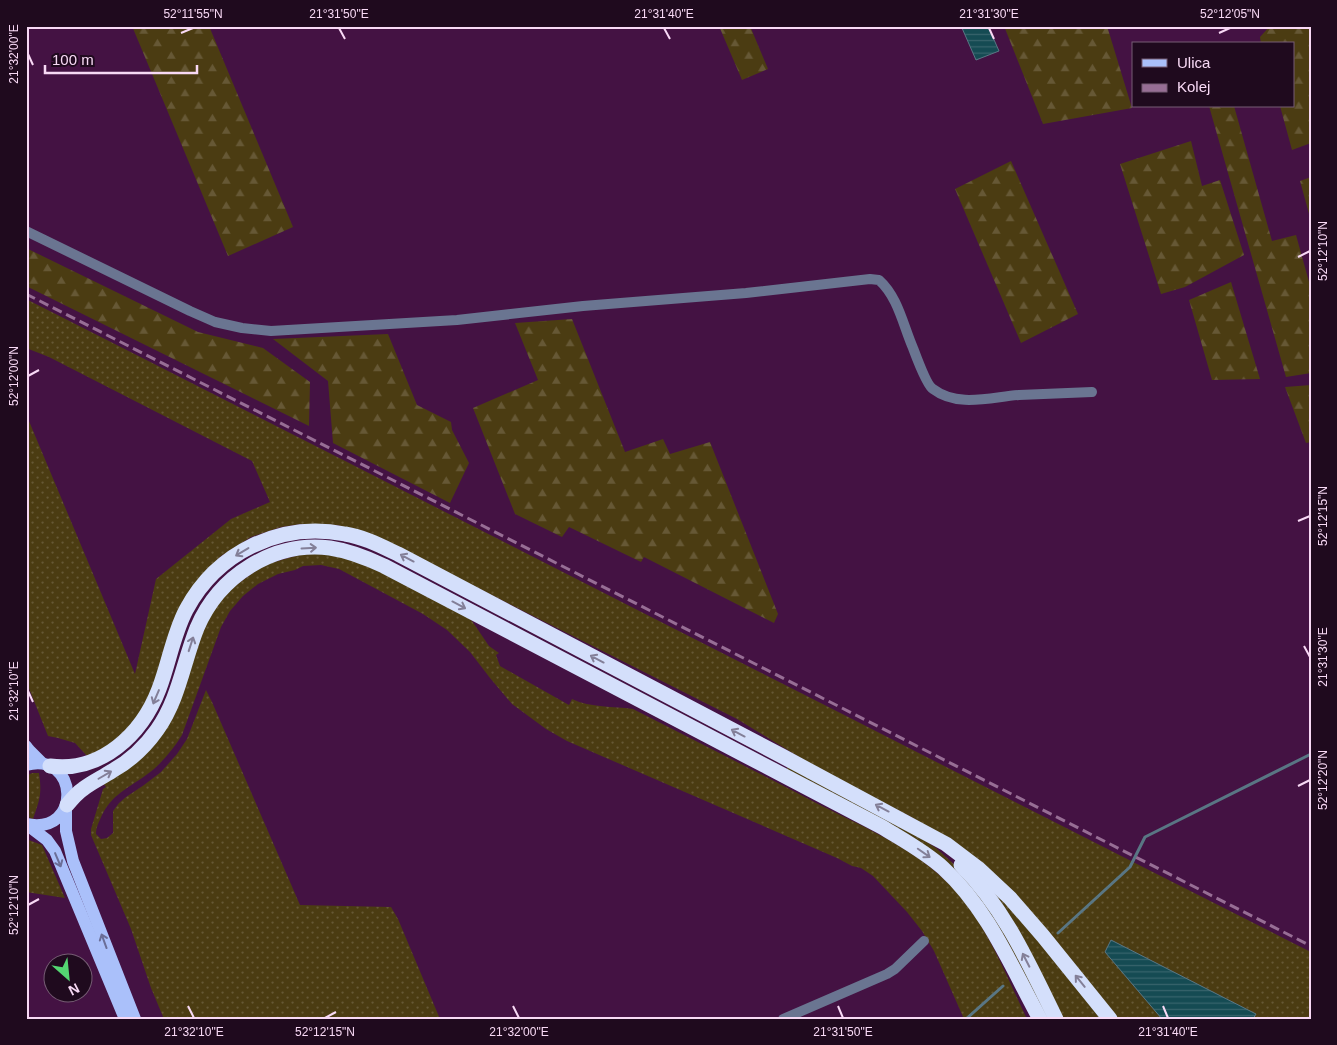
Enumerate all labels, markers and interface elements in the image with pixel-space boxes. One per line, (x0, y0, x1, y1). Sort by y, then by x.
text: 52°11'55"N (163, 7, 223, 21)
text: 21°31'50"E (309, 7, 369, 21)
text: 21°31'40"E (634, 7, 694, 21)
text: 21°31'30"E (959, 7, 1019, 21)
text: 52°12'05"N (1200, 7, 1260, 21)
text: 21°32'00"E (7, 24, 21, 84)
scale bar (45, 42, 198, 74)
legend (1132, 42, 1294, 108)
text: 100 m (52, 51, 94, 68)
text: Ulica (1177, 54, 1211, 71)
text: Kolej (1177, 78, 1210, 95)
text: 52°12'10"N (1316, 221, 1330, 281)
text: 52°12'00"N (7, 346, 21, 406)
text: 52°12'15"N (1316, 486, 1330, 546)
one-way arrow (300, 544, 316, 553)
one-way arrow (235, 547, 249, 557)
one-way arrow (399, 553, 414, 563)
one-way arrow (451, 600, 465, 610)
text: 21°31'30"E (1316, 627, 1330, 687)
one-way arrow (187, 637, 197, 653)
one-way arrow (590, 653, 605, 663)
text: 21°32'10"E (7, 661, 21, 721)
one-way arrow (151, 689, 161, 704)
one-way arrow (731, 728, 746, 738)
text: 52°12'20"N (1316, 750, 1330, 810)
one-way arrow (98, 770, 112, 780)
one-way arrow (875, 803, 890, 813)
one-way arrow (917, 848, 931, 858)
one-way arrow (54, 852, 64, 867)
text: 52°12'10"N (7, 875, 21, 935)
one-way arrow (99, 933, 108, 949)
north arrow (42, 952, 92, 1002)
one-way arrow (1021, 952, 1031, 967)
one-way arrow (1074, 975, 1085, 988)
text: N (66, 980, 82, 999)
text: 21°32'10"E (164, 1025, 224, 1039)
text: 52°12'15"N (295, 1025, 355, 1039)
text: 21°32'00"E (489, 1025, 549, 1039)
text: 21°31'50"E (813, 1025, 873, 1039)
text: 21°31'40"E (1138, 1025, 1198, 1039)

